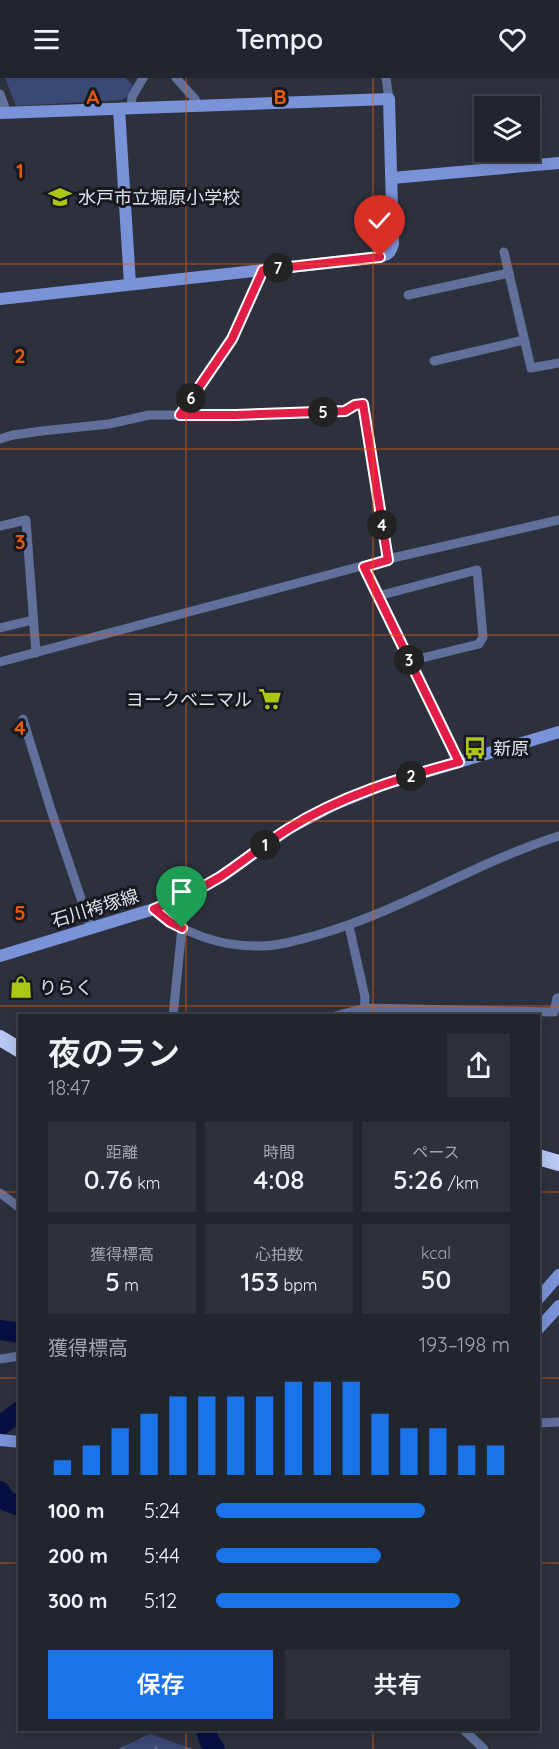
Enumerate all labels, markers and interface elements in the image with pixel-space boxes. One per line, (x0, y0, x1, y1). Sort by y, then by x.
text: Tempo (236, 22, 323, 56)
icon: menu (30, 23, 63, 56)
icon: heart (496, 23, 529, 56)
text: A (87, 84, 100, 109)
text: B (273, 84, 287, 109)
map controls (474, 96, 540, 162)
button: layers (474, 96, 540, 162)
text: 1 (16, 158, 24, 183)
school or university icon: 水戸市立堀原小学校 (47, 184, 73, 210)
place label: 水戸市立堀原小学校 (78, 186, 240, 209)
pin (354, 195, 405, 257)
icon: check (363, 204, 396, 237)
pin: 7 (263, 253, 293, 283)
text: 7 (274, 258, 282, 278)
text: 2 (14, 343, 26, 368)
pin: 6 (176, 383, 206, 413)
text: 6 (187, 388, 195, 408)
pin: 5 (308, 397, 338, 427)
text: 5 (318, 402, 328, 422)
pin: 4 (367, 510, 397, 540)
text: 4 (377, 515, 387, 535)
text: 3 (15, 529, 25, 554)
pin: 3 (394, 645, 424, 675)
text: 3 (405, 650, 413, 670)
supermarket icon: ヨークベニマル (257, 686, 283, 712)
place label: ヨークベニマル (126, 688, 252, 711)
text: 4 (14, 715, 26, 740)
bus stop icon: 新原 (462, 735, 488, 761)
place label: 新原 (493, 737, 529, 760)
pin: 2 (396, 761, 426, 791)
text: 2 (406, 766, 416, 786)
pin: 1 (250, 830, 280, 860)
text: 1 (262, 835, 268, 855)
pin (156, 866, 207, 928)
icon: arrive (165, 875, 198, 908)
street label: 石川袴塚線 (49, 884, 141, 932)
text: 5 (14, 900, 26, 925)
shop icon: りらく (8, 974, 34, 1000)
place label: りらく (39, 976, 93, 999)
text: 夜のラン (48, 1032, 180, 1073)
button: share (447, 1034, 510, 1097)
text: 18:47 (48, 1075, 90, 1100)
text: 距離 (106, 1142, 138, 1162)
text: 時間 (263, 1142, 295, 1162)
text: ペース (412, 1142, 460, 1162)
text: 0.76 (84, 1163, 133, 1196)
text: 4:08 (253, 1163, 305, 1196)
text: 5:26 (393, 1163, 443, 1196)
text: km (133, 1173, 160, 1193)
text: /km (443, 1173, 479, 1193)
text: kcal (421, 1243, 451, 1263)
text: 獲得標高 (90, 1244, 154, 1264)
text: 心拍数 (255, 1244, 303, 1264)
text: 50 (421, 1263, 451, 1296)
text: 5 (105, 1265, 120, 1298)
text: 153 (241, 1265, 279, 1298)
text: m (120, 1275, 139, 1295)
text: bpm (279, 1275, 317, 1295)
text: 193–198 m (419, 1332, 510, 1357)
text: 獲得標高 (48, 1335, 128, 1360)
text: 100 m (48, 1498, 104, 1523)
text: 5:24 (144, 1498, 180, 1523)
text: 200 m (48, 1543, 108, 1568)
text: 5:44 (144, 1543, 180, 1568)
text: 300 m (48, 1588, 107, 1613)
text: 5:12 (144, 1588, 177, 1613)
button: 保存 (48, 1650, 273, 1719)
button: 共有 (285, 1650, 510, 1719)

